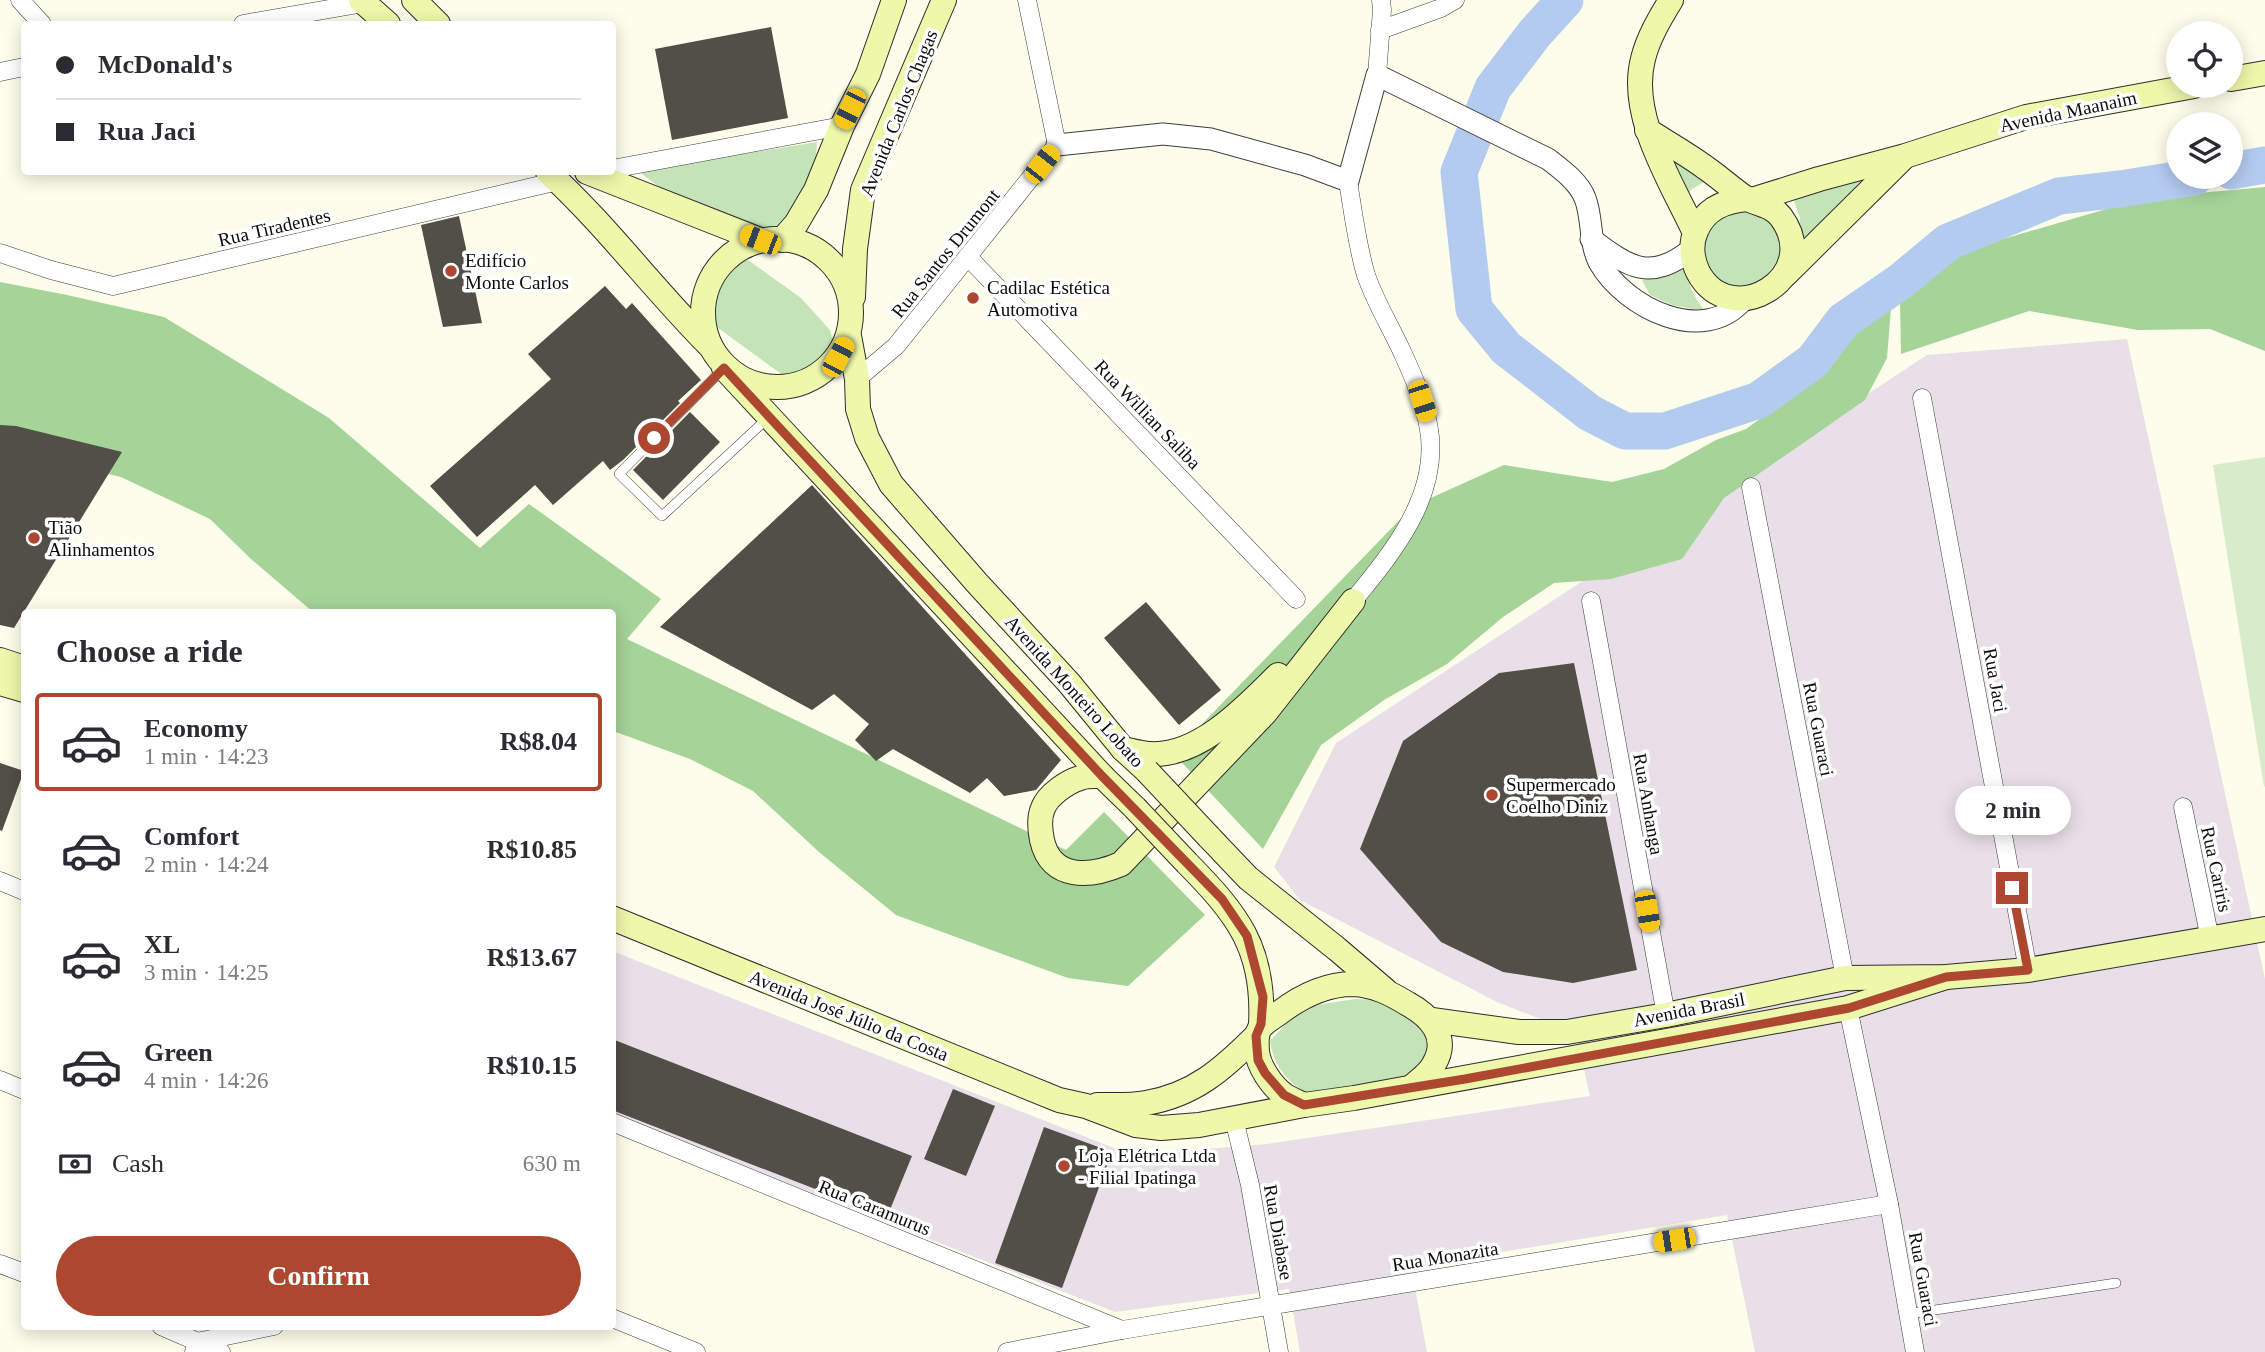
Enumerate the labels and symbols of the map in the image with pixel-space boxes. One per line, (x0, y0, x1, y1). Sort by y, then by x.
street label: Avenida Carlos Chagas (855, 27, 942, 200)
car (832, 86, 869, 132)
street label: Avenida Maanaim (1998, 87, 2139, 136)
car (1021, 141, 1064, 187)
street label: Rua Santos Drumont (887, 184, 1004, 322)
street label: Rua Tiradentes (216, 204, 332, 251)
car (737, 223, 784, 257)
place label: Edifício Monte Carlos (465, 250, 569, 293)
marker: Edifício Monte Carlos (443, 263, 459, 279)
place label: Cadilac Estética Automotiva (987, 277, 1110, 320)
marker: Cadilac Estética Automotiva (965, 290, 981, 306)
car (819, 334, 858, 380)
street label: Rua Willian Saliba (1090, 355, 1205, 474)
car (1406, 378, 1439, 424)
route start (638, 422, 670, 454)
place label: Tião Alinhamentos (48, 517, 155, 560)
marker: Tião Alinhamentos (26, 530, 42, 546)
street label: Avenida Monteiro Lobato (1001, 611, 1148, 772)
street label: Rua Jaci (1980, 646, 2011, 714)
street label: Rua Guaraci (1799, 680, 1838, 778)
street label: Rua Anhanga (1629, 752, 1668, 857)
place label: Supermercado Coelho Diniz (1506, 774, 1616, 817)
callout: 2 min (1954, 786, 2070, 836)
marker: Supermercado Coelho Diniz (1484, 787, 1500, 803)
street label: Rua Cariris (2197, 824, 2236, 914)
route end (1996, 872, 2028, 904)
car (1634, 888, 1661, 934)
street label: Avenida José Júlio da Costa (746, 966, 952, 1065)
street label: Avenida Brasil (1632, 988, 1747, 1031)
place label: Loja Elétrica Ltda - Filial Ipatinga (1078, 1145, 1217, 1188)
marker: Loja Elétrica Ltda - Filial Ipatinga (1056, 1158, 1072, 1174)
street label: Rua Caramurus (816, 1175, 934, 1239)
street label: Rua Diabase (1260, 1183, 1297, 1281)
car (1652, 1226, 1697, 1254)
street label: Rua Guaraci (1905, 1230, 1942, 1328)
street label: Rua Monazita (1391, 1238, 1500, 1275)

